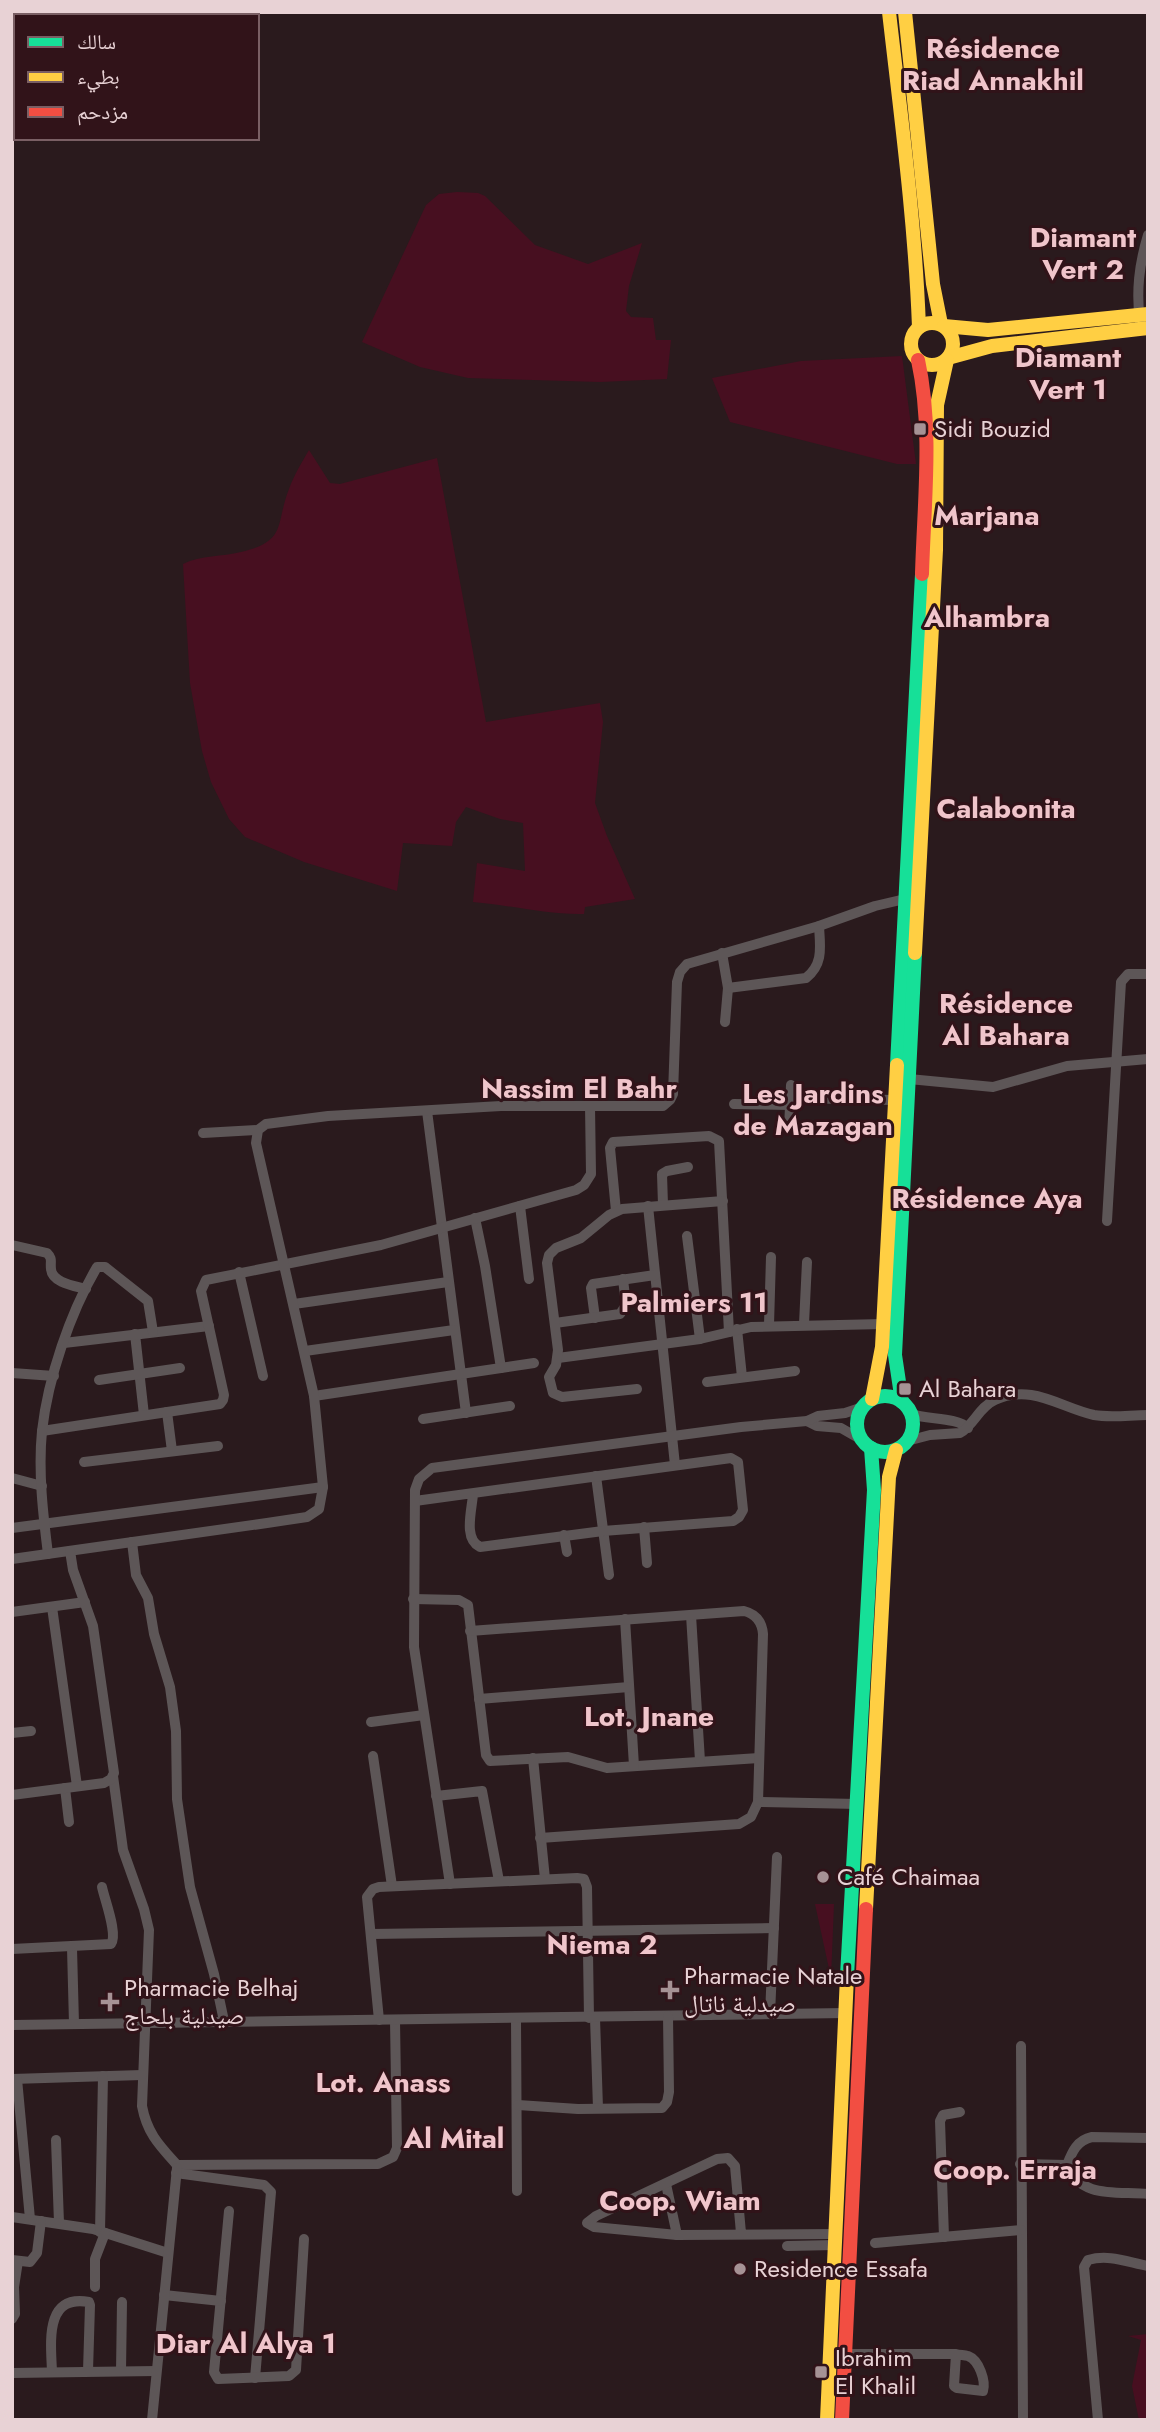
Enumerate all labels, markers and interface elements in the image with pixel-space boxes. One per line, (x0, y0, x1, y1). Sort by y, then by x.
legend (14, 14, 259, 140)
text: سالك (77, 27, 116, 57)
district label: Résidence Riad Annakhil (902, 28, 1084, 101)
text: بطيء (77, 62, 120, 93)
text: مزدحم (77, 97, 128, 127)
district label: Diamant Vert 2 (1030, 217, 1136, 290)
district label: Diamant Vert 1 (1015, 337, 1121, 410)
place label: Sidi Bouzid (934, 411, 1051, 446)
marker: Sidi Bouzid (912, 421, 928, 437)
district label: Marjana (934, 495, 1040, 536)
district label: Alhambra (923, 597, 1050, 638)
district label: Calabonita (937, 788, 1076, 829)
district label: Résidence Al Bahara (939, 983, 1073, 1056)
district label: Nassim El Bahr (481, 1068, 677, 1109)
district label: Les Jardins de Mazagan (733, 1073, 893, 1146)
district label: Résidence Aya (891, 1178, 1083, 1219)
district label: Palmiers 11 (620, 1282, 768, 1323)
place label: Al Bahara (919, 1371, 1016, 1406)
marker: Al Bahara (897, 1381, 913, 1397)
district label: Lot. Jnane (584, 1696, 714, 1737)
place label: Café Chaimaa (837, 1859, 980, 1894)
marker: Café Chaimaa (815, 1869, 831, 1885)
district label: Niema 2 (547, 1924, 657, 1965)
place label: Pharmacie Natale صيدلية ناتال (684, 1958, 862, 2021)
place label: Pharmacie Belhaj صيدلية بلحاج (124, 1970, 298, 2033)
marker: Pharmacie Natale صيدلية ناتال (662, 1982, 678, 1998)
marker: Pharmacie Belhaj صيدلية بلحاج (102, 1994, 118, 2010)
district label: Lot. Anass (316, 2062, 451, 2103)
district label: Al Mital (403, 2118, 504, 2159)
district label: Coop. Erraja (933, 2149, 1097, 2190)
district label: Coop. Wiam (599, 2180, 761, 2221)
place label: Residence Essafa (754, 2251, 928, 2286)
marker: Residence Essafa (732, 2261, 748, 2277)
district label: Diar Al Alya 1 (156, 2323, 336, 2364)
place label: Ibrahim El Khalil (835, 2340, 916, 2403)
marker: Ibrahim El Khalil (813, 2364, 829, 2380)

